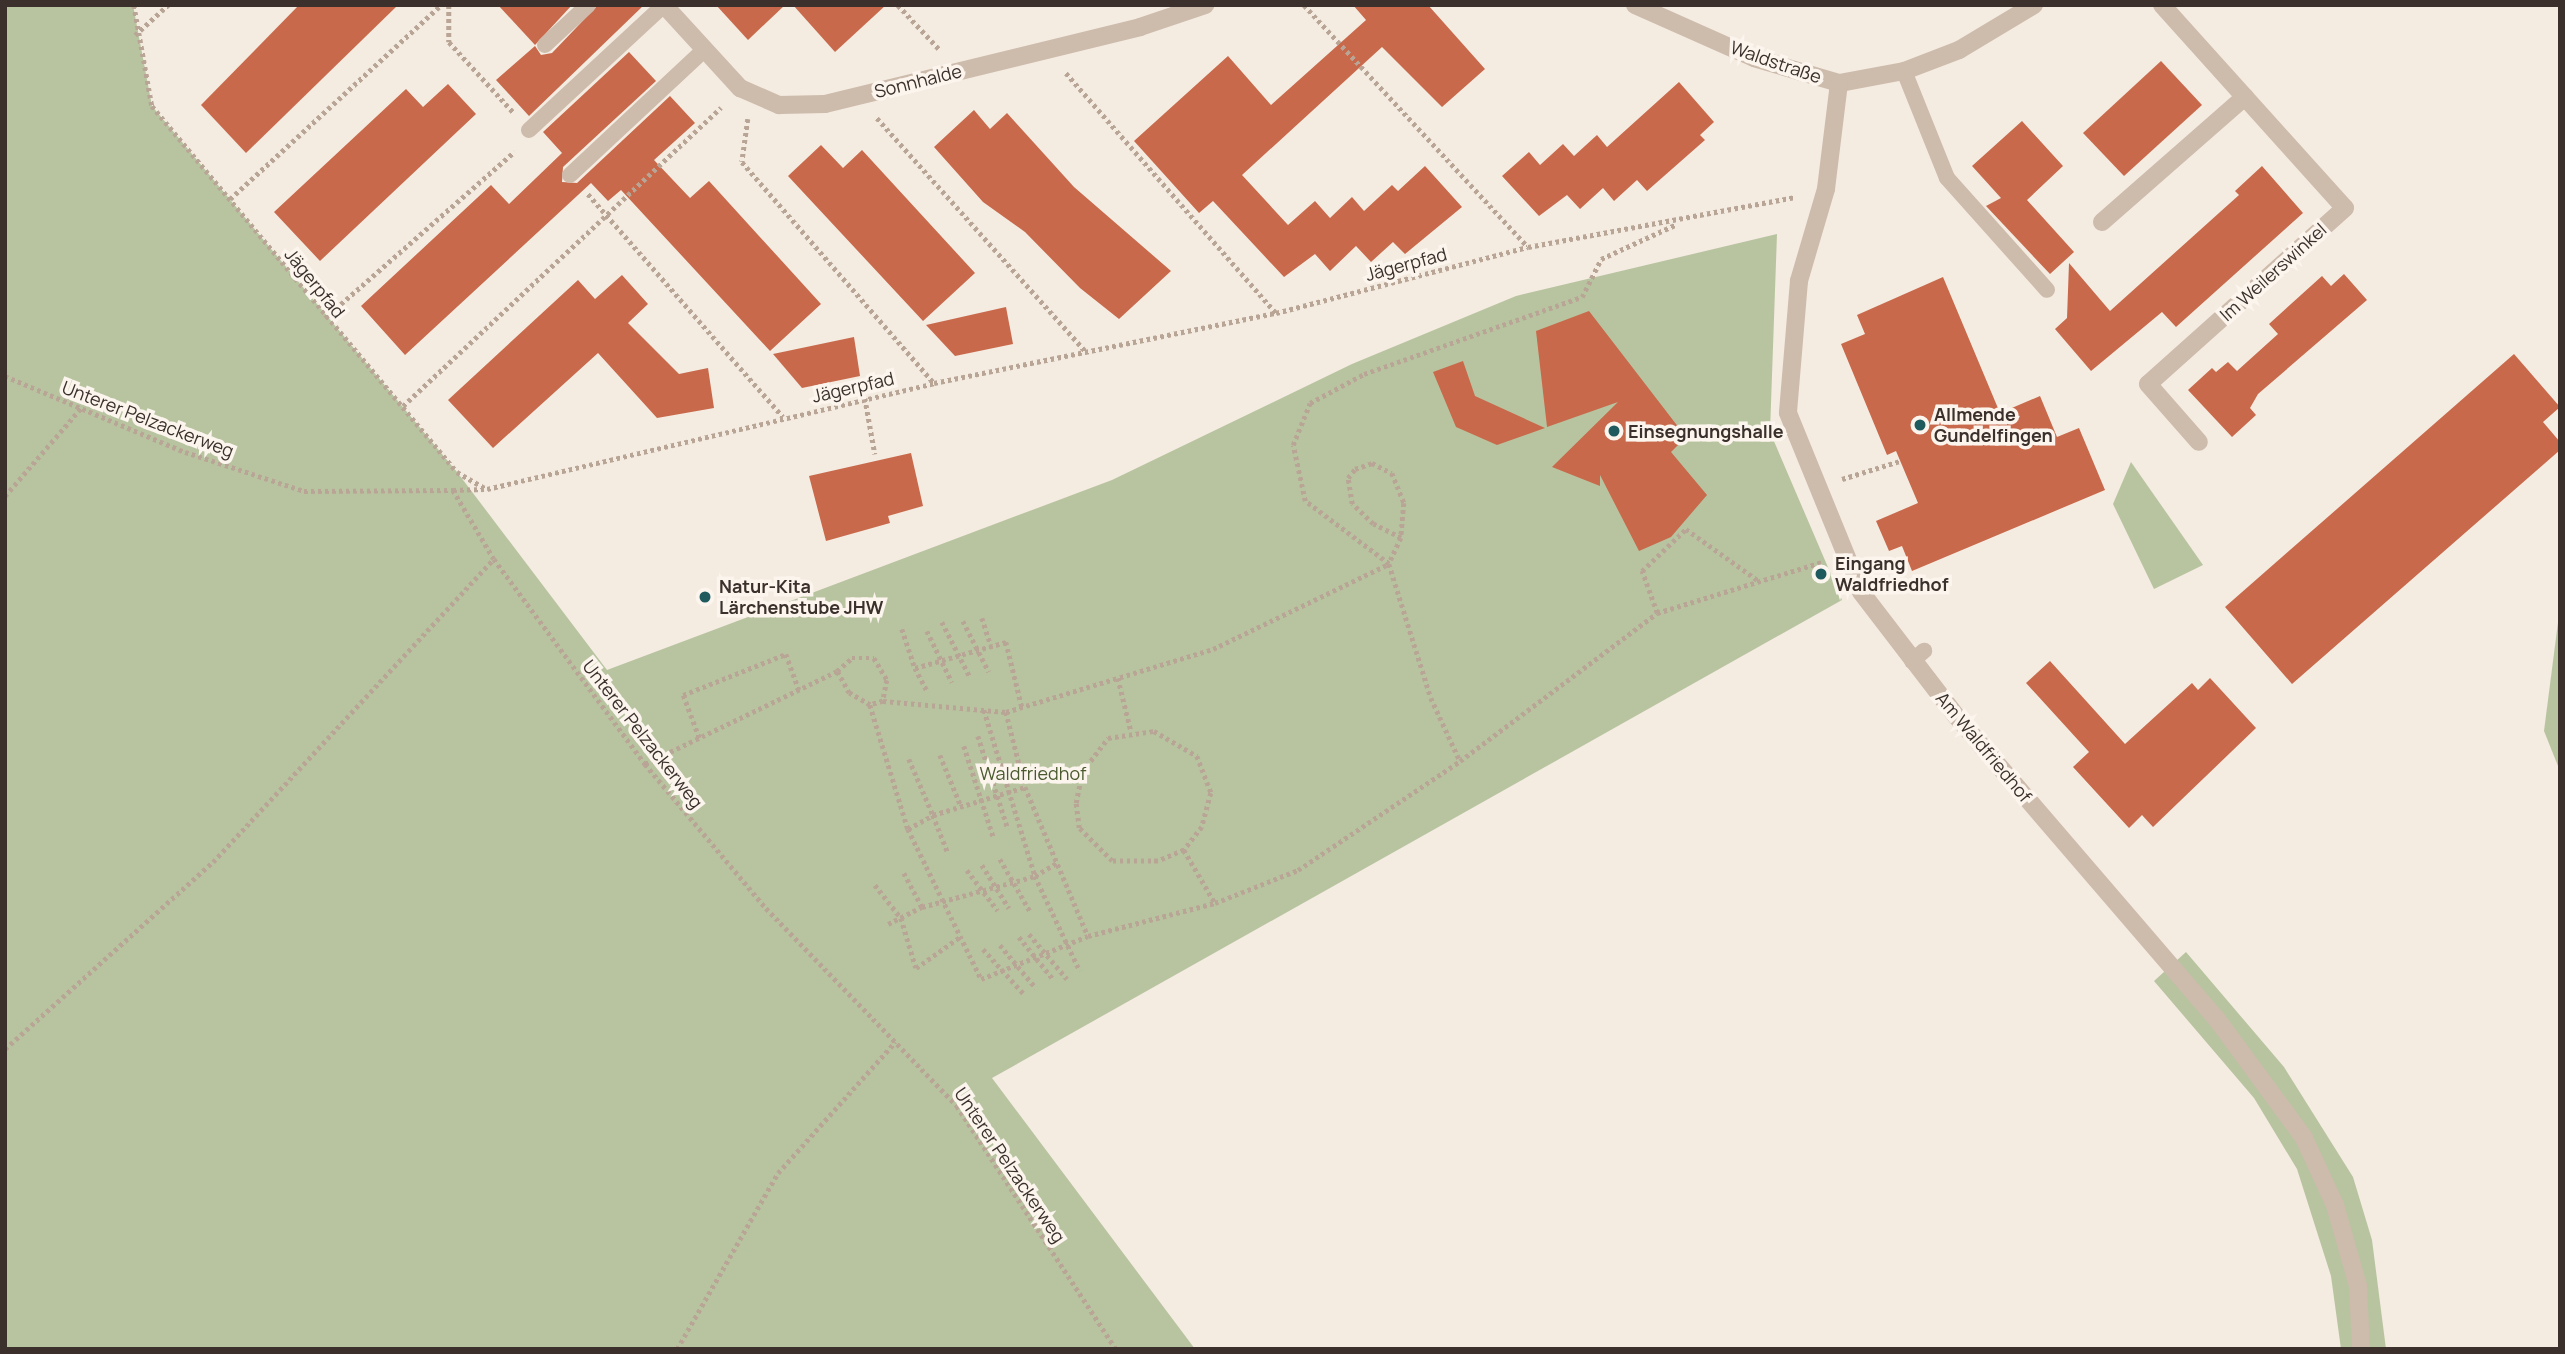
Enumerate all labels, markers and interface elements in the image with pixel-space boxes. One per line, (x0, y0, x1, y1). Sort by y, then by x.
street label: Waldstraße (1728, 36, 1824, 88)
street label: Sonnhalde (872, 60, 964, 102)
street label: Im Weilerswinkel (2215, 219, 2331, 325)
street label: Jägerpfad (1363, 243, 1449, 285)
street label: Jägerpfad (280, 244, 350, 322)
street label: Jägerpfad (810, 367, 896, 407)
street label: Unterer Pelzackerweg (59, 376, 237, 462)
place label: Allmende Gundelfingen (1934, 404, 2053, 446)
marker: Allmende Gundelfingen (1912, 417, 1928, 433)
place label: Einsegnungshalle (1628, 420, 1784, 442)
marker: Einsegnungshalle (1606, 423, 1622, 439)
place label: Eingang Waldfriedhof (1835, 553, 1948, 596)
marker: Eingang Waldfriedhof (1813, 566, 1829, 582)
place label: Natur-Kita Lärchenstube JHW (719, 576, 883, 618)
marker: Natur-Kita Lärchenstube JHW (697, 589, 713, 605)
street label: Unterer Pelzackerweg (578, 655, 708, 813)
street label: Am Waldfriedhof (1932, 688, 2036, 806)
park label: Waldfriedhof (980, 762, 1086, 784)
street label: Unterer Pelzackerweg (950, 1083, 1070, 1247)

